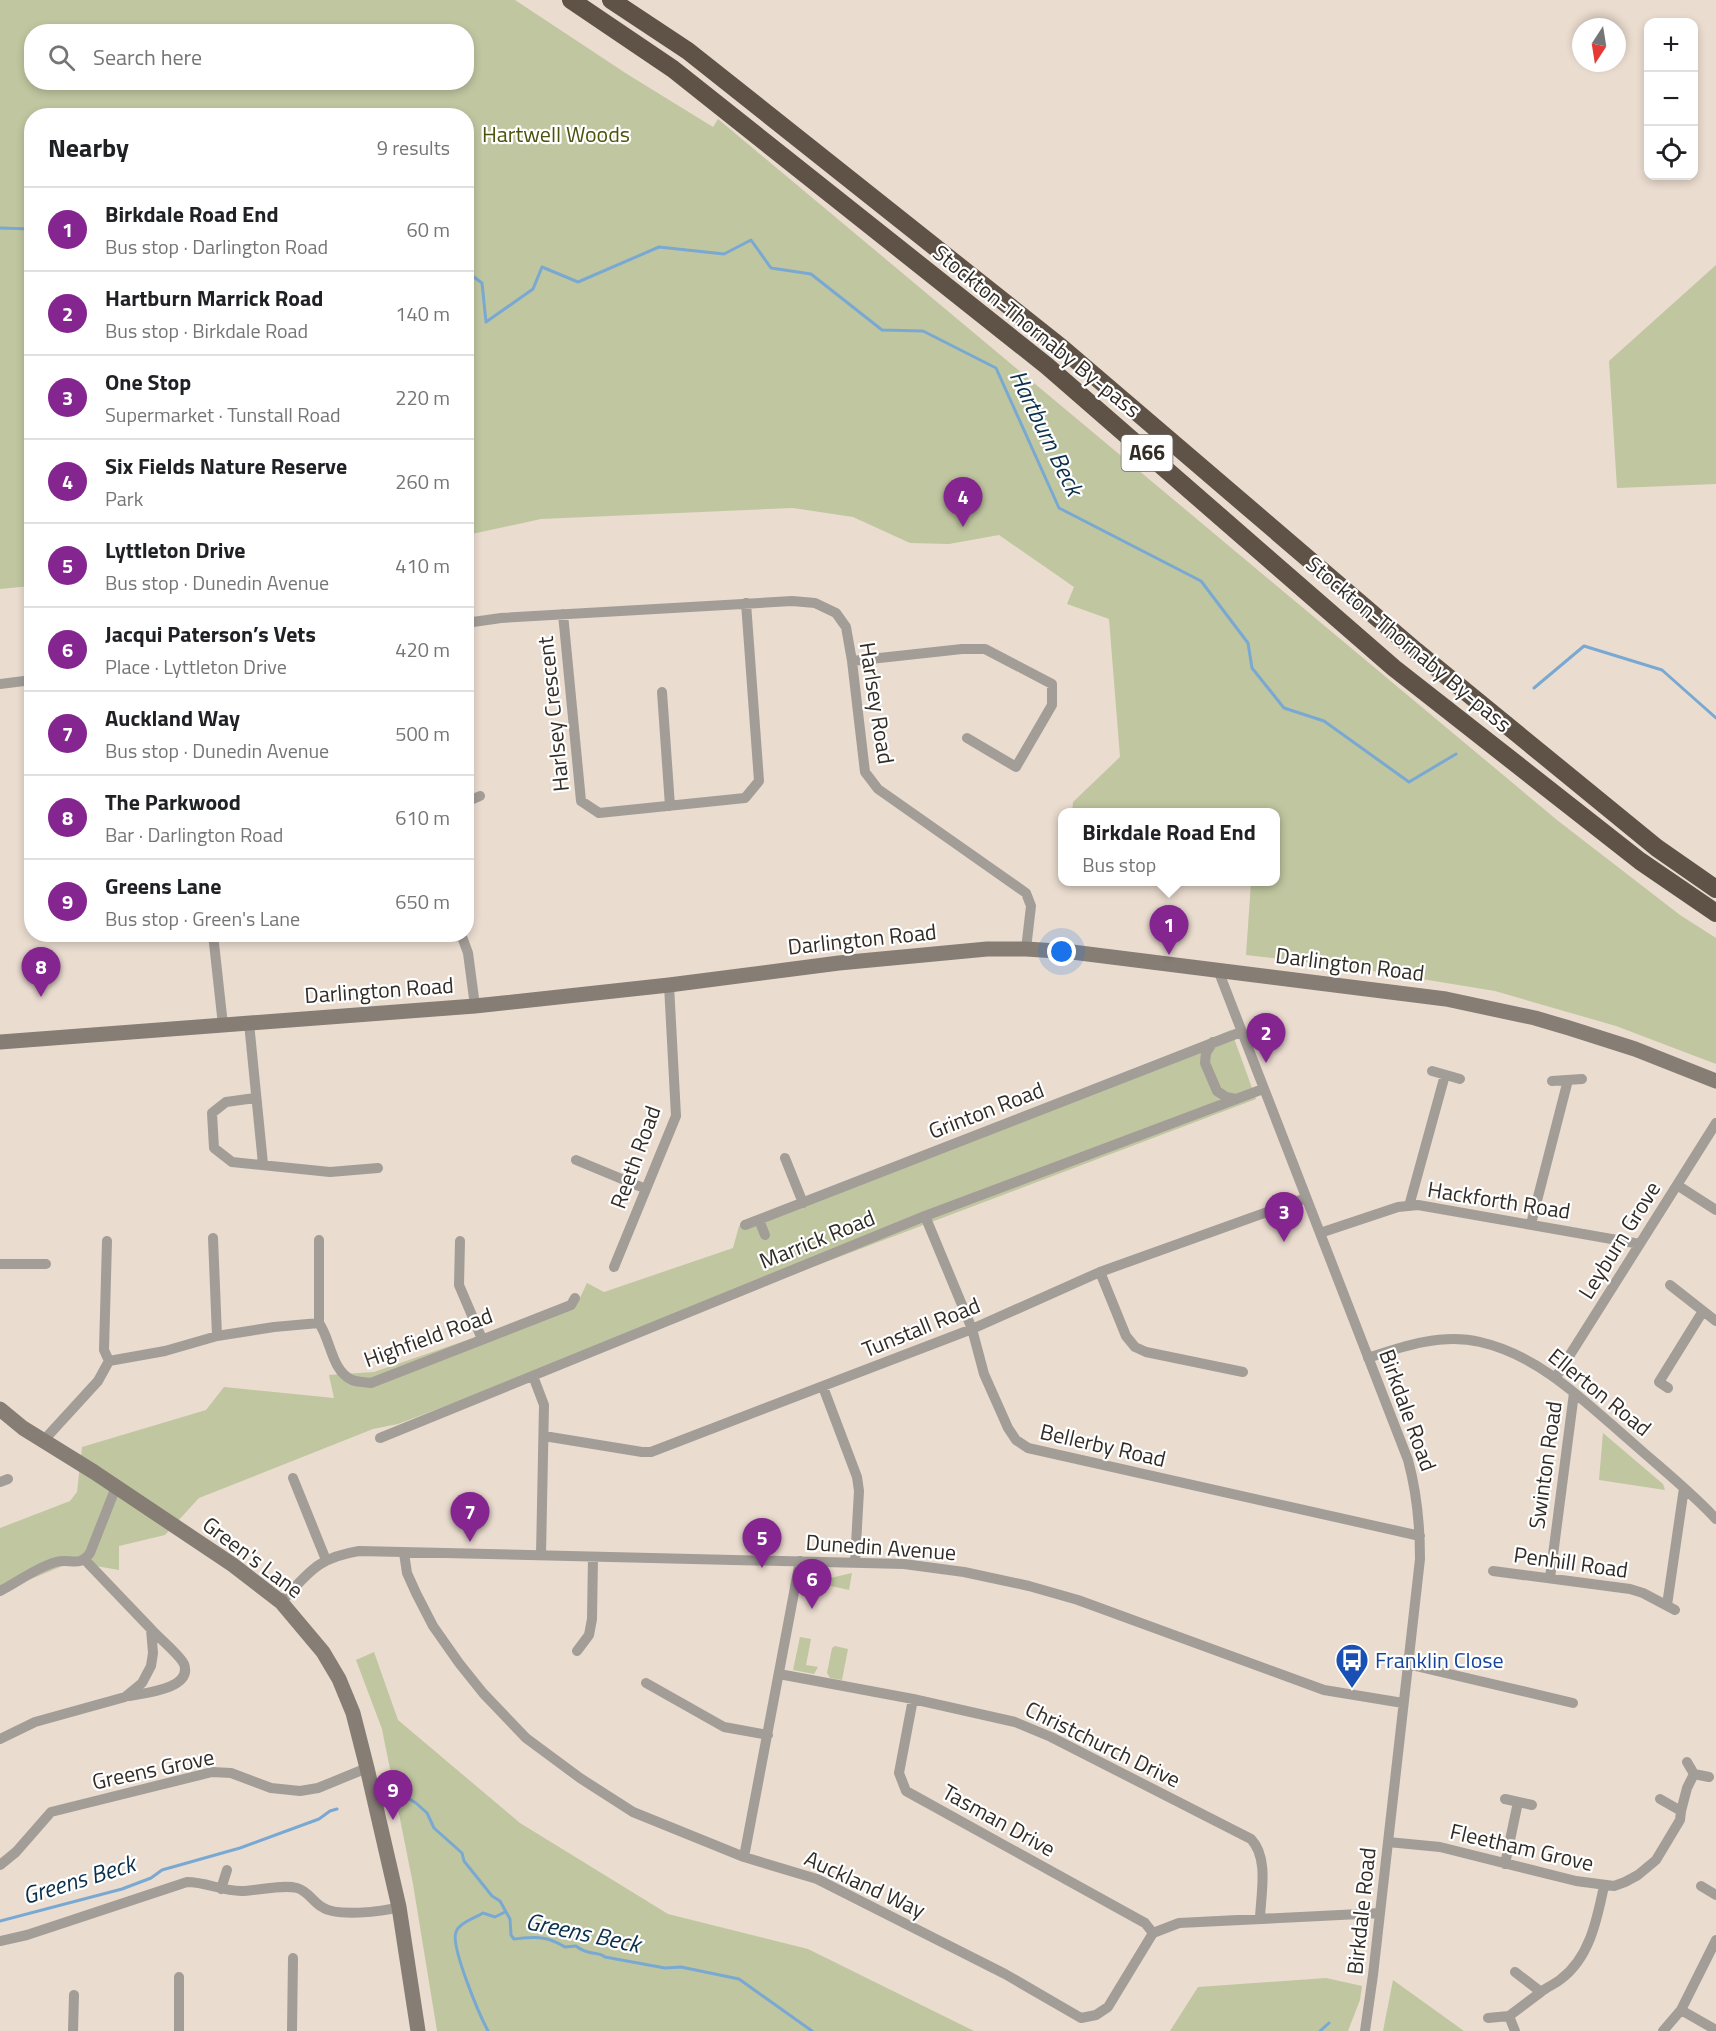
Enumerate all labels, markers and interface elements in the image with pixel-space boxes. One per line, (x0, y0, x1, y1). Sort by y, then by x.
north arrow (1572, 18, 1626, 72)
map controls (1644, 18, 1698, 180)
button: + (1644, 18, 1698, 72)
search box (24, 24, 474, 90)
text: Search here (93, 40, 202, 74)
icon: search (45, 41, 78, 74)
button: − (1644, 72, 1698, 126)
park label: Hartwell Woods (482, 117, 630, 151)
button: locate (1644, 126, 1698, 180)
text: Nearby (48, 128, 129, 167)
text: 9 results (377, 132, 450, 163)
text: Birkdale Road End (105, 197, 279, 231)
text: 1 (62, 214, 73, 245)
text: 60 m (406, 214, 450, 245)
text: Bus stop · Darlington Road (105, 231, 328, 262)
street label: Stockton-Thornaby By-pass (926, 236, 1148, 426)
text: Hartburn Marrick Road (105, 281, 323, 315)
text: 2 (62, 298, 73, 329)
text: 140 m (395, 298, 450, 329)
text: Bus stop · Birkdale Road (105, 315, 308, 346)
water label: Hartburn Beck (1001, 363, 1094, 505)
text: One Stop (105, 365, 191, 399)
text: 3 (62, 382, 73, 413)
text: 220 m (395, 382, 450, 413)
text: Supermarket · Tunstall Road (105, 399, 341, 430)
road number: A66 (1122, 435, 1172, 471)
text: Six Fields Nature Reserve (105, 449, 347, 483)
text: 4 (62, 466, 73, 497)
text: 260 m (395, 466, 450, 497)
pin: 4 (944, 478, 982, 527)
text: Park (105, 483, 143, 514)
text: Lyttleton Drive (105, 533, 245, 567)
street label: Stockton-Thornaby By-pass (1299, 548, 1519, 740)
text: 5 (62, 550, 73, 581)
text: 410 m (395, 550, 450, 581)
text: Bus stop · Dunedin Avenue (105, 567, 329, 598)
text: Jacqui Paterson’s Vets (105, 617, 316, 651)
text: 6 (62, 634, 73, 665)
text: 420 m (395, 634, 450, 665)
street label: Harlsey Crescent (528, 634, 578, 793)
street label: Harlsey Road (851, 640, 903, 766)
text: Place · Lyttleton Drive (105, 651, 287, 682)
text: Auckland Way (105, 701, 240, 735)
text: 7 (62, 718, 73, 749)
text: 500 m (395, 718, 450, 749)
text: Bus stop · Dunedin Avenue (105, 735, 329, 766)
text: The Parkwood (105, 785, 241, 819)
text: 8 (62, 802, 73, 833)
text: 610 m (395, 802, 450, 833)
popup (1058, 808, 1280, 886)
text: Birkdale Road End (1082, 815, 1256, 849)
text: Bar · Darlington Road (105, 819, 283, 850)
text: Bus stop (1082, 849, 1156, 880)
text: Greens Lane (105, 869, 221, 903)
text: 9 (62, 886, 73, 917)
text: 650 m (395, 886, 450, 917)
text: Bus stop · Green's Lane (105, 903, 300, 934)
pin: 1 (1150, 906, 1188, 955)
street label: Darlington Road (786, 914, 938, 964)
your location (1047, 937, 1076, 966)
street label: Darlington Road (1274, 938, 1426, 990)
pin: 8 (22, 948, 60, 997)
street label: Darlington Road (303, 968, 455, 1012)
pin: 2 (1246, 1014, 1286, 1063)
street label: Grinton Road (923, 1072, 1049, 1148)
street label: Reeth Road (601, 1101, 669, 1213)
street label: Hackforth Road (1425, 1172, 1573, 1228)
street label: Leyburn Grove (1569, 1174, 1669, 1306)
pin: 3 (1264, 1192, 1304, 1242)
street label: Marrick Road (754, 1200, 880, 1278)
street label: Tunstall Road (857, 1288, 985, 1366)
street label: Highfield Road (359, 1298, 497, 1376)
street label: Ellerton Road (1541, 1340, 1659, 1444)
street label: Birkdale Road (1370, 1344, 1446, 1476)
street label: Swinton Road (1519, 1399, 1571, 1531)
street label: Bellerby Road (1037, 1414, 1169, 1476)
pin: 7 (450, 1492, 490, 1542)
street label: Green's Lane (195, 1508, 311, 1606)
pin: 5 (742, 1518, 782, 1568)
street label: Dunedin Avenue (805, 1525, 957, 1569)
street label: Penhill Road (1512, 1537, 1630, 1587)
pin: 6 (792, 1560, 832, 1609)
bus stop icon: Franklin Close (1334, 1642, 1370, 1689)
place label: Franklin Close (1375, 1643, 1504, 1677)
street label: Christchurch Drive (1020, 1692, 1186, 1796)
street label: Greens Grove (89, 1739, 217, 1799)
pin: 9 (374, 1770, 412, 1820)
street label: Tasman Drive (936, 1775, 1062, 1865)
street label: Fleetham Grove (1447, 1814, 1597, 1880)
street label: Auckland Way (799, 1841, 931, 1927)
water label: Greens Beck (18, 1844, 143, 1913)
street label: Birkdale Road (1337, 1846, 1385, 1976)
water label: Greens Beck (523, 1902, 647, 1962)

